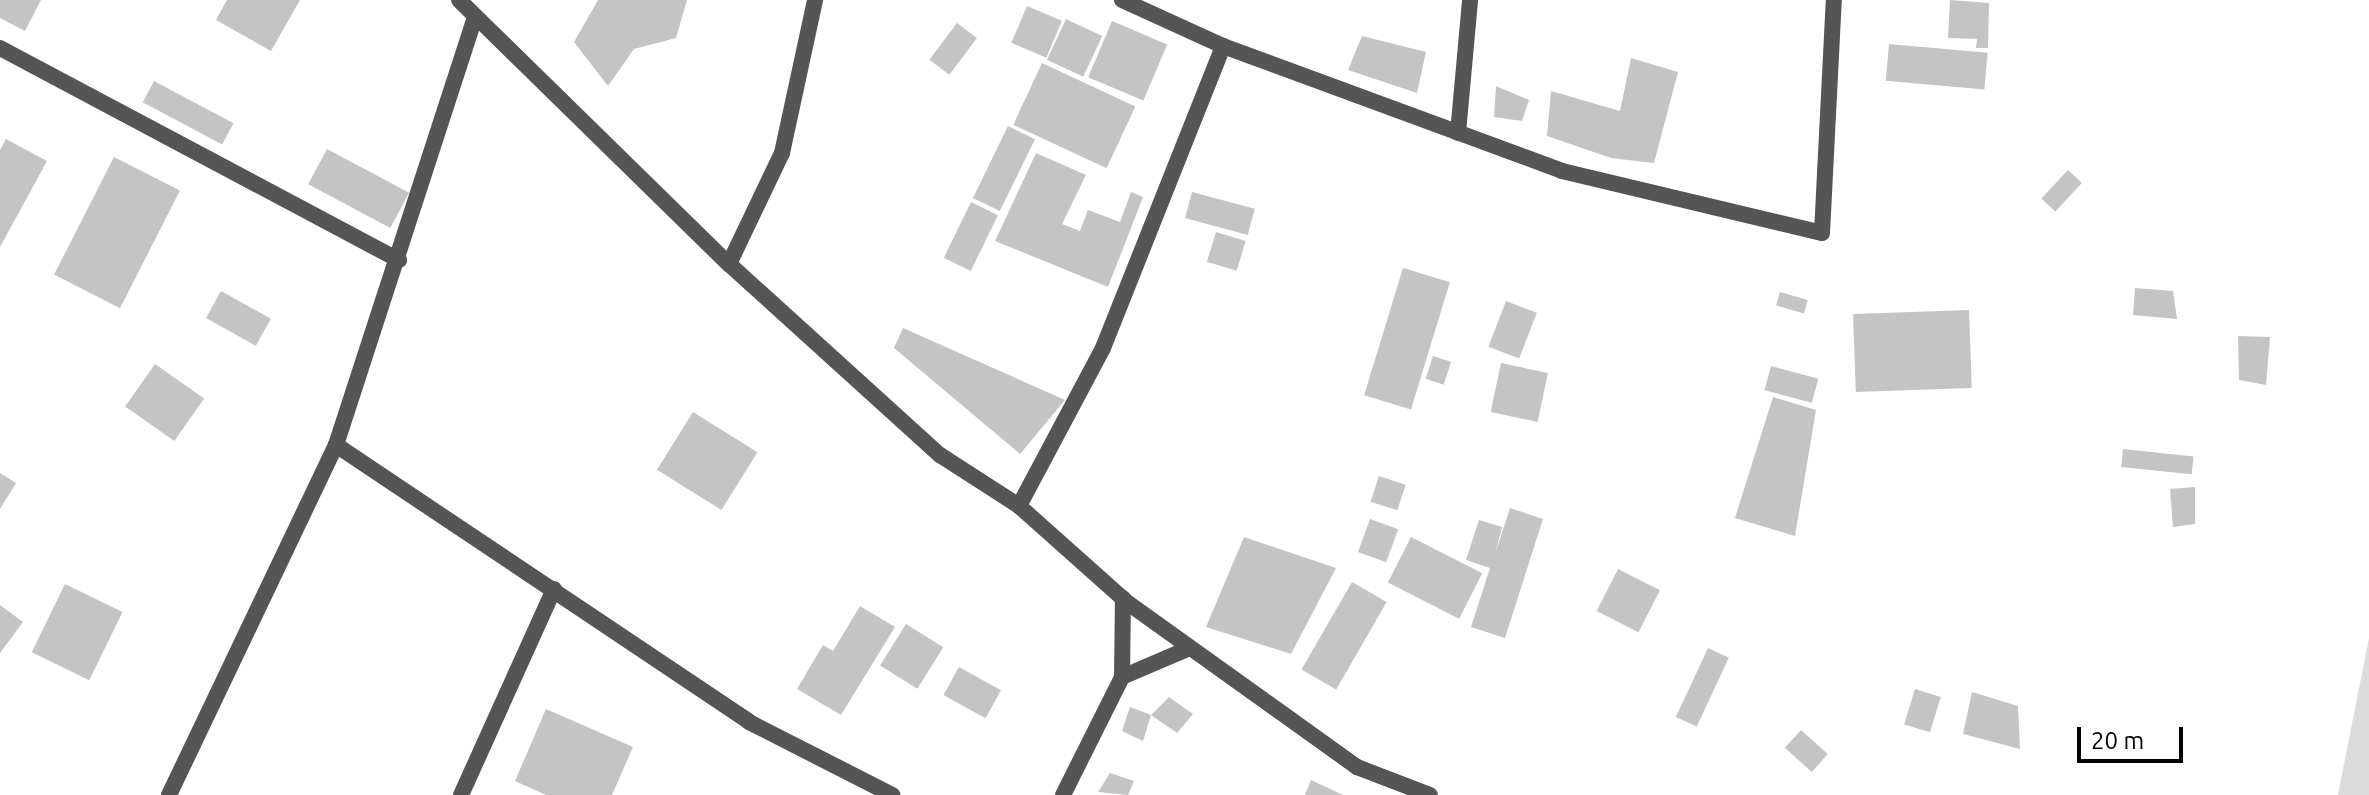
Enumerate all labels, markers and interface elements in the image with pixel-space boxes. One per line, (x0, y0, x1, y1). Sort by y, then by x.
scale bar (2081, 711, 2187, 761)
text: 20 m (2091, 727, 2144, 754)

